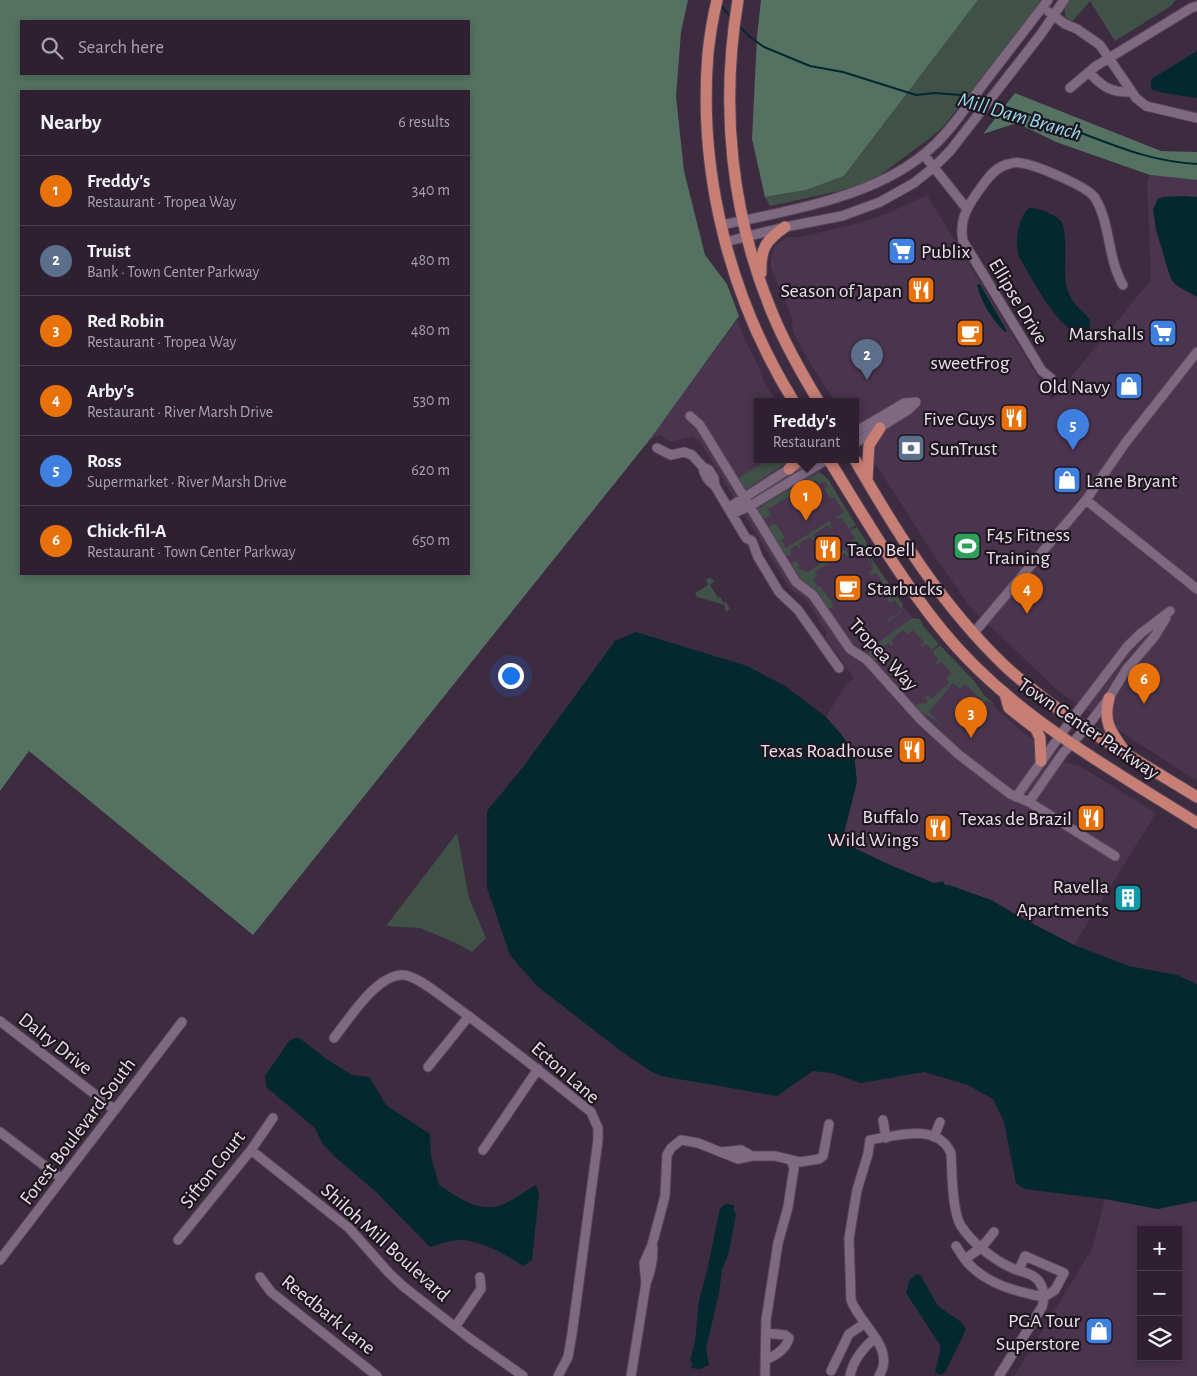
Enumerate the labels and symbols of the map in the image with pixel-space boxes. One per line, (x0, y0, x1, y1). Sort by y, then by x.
water label: Mill Dam Branch (956, 89, 1084, 144)
supermarket icon: Publix (887, 236, 917, 266)
place label: Publix (921, 242, 970, 262)
street label: Ellipse Drive (985, 255, 1051, 348)
restaurant icon: Season of Japan (906, 275, 936, 305)
place label: Season of Japan (781, 281, 902, 301)
cafe icon: sweetFrog (955, 318, 985, 348)
supermarket icon: Marshalls (1148, 318, 1178, 348)
place label: Marshalls (1069, 324, 1144, 344)
pin: 2 (851, 339, 883, 380)
place label: sweetFrog (931, 353, 1010, 373)
shop icon: Old Navy (1114, 371, 1144, 401)
place label: Old Navy (1039, 377, 1110, 397)
restaurant icon: Five Guys (999, 403, 1029, 433)
place label: Five Guys (923, 409, 995, 429)
pin: 5 (1057, 409, 1089, 450)
bank icon: SunTrust (896, 433, 926, 463)
place label: SunTrust (930, 439, 998, 459)
shop icon: Lane Bryant (1052, 465, 1082, 495)
place label: Lane Bryant (1086, 471, 1178, 491)
pin: 1 (790, 480, 822, 521)
place label: F45 Fitness Training (986, 525, 1070, 568)
sports icon: F45 Fitness Training (952, 531, 982, 561)
restaurant icon: Taco Bell (813, 534, 843, 564)
place label: Taco Bell (847, 540, 915, 560)
cafe icon: Starbucks (833, 573, 863, 603)
pin: 4 (1011, 573, 1043, 614)
place label: Starbucks (867, 579, 943, 599)
street label: Tropea Way (845, 615, 922, 695)
your location (498, 663, 524, 689)
pin: 6 (1128, 663, 1160, 704)
street label: Town Center Parkway (1014, 674, 1163, 783)
pin: 3 (955, 697, 987, 738)
restaurant icon: Texas Roadhouse (897, 735, 927, 765)
place label: Texas Roadhouse (760, 741, 893, 761)
restaurant icon: Texas de Brazil (1076, 803, 1106, 833)
place label: Buffalo Wild Wings (828, 807, 919, 850)
place label: Texas de Brazil (959, 809, 1072, 829)
restaurant icon: Buffalo Wild Wings (923, 813, 953, 843)
place label: Ravella Apartments (1016, 877, 1109, 920)
building icon: Ravella Apartments (1113, 883, 1143, 913)
street label: Dalry Drive (15, 1009, 96, 1079)
street label: Ecton Lane (527, 1038, 603, 1108)
street label: Forest Boulevard South (16, 1054, 139, 1209)
street label: Sifton Court (176, 1127, 250, 1212)
street label: Shiloh Mill Boulevard (317, 1180, 453, 1306)
street label: Reedbark Lane (278, 1271, 379, 1359)
place label: PGA Tour Superstore (996, 1311, 1081, 1354)
shop icon: PGA Tour Superstore (1084, 1316, 1114, 1346)

